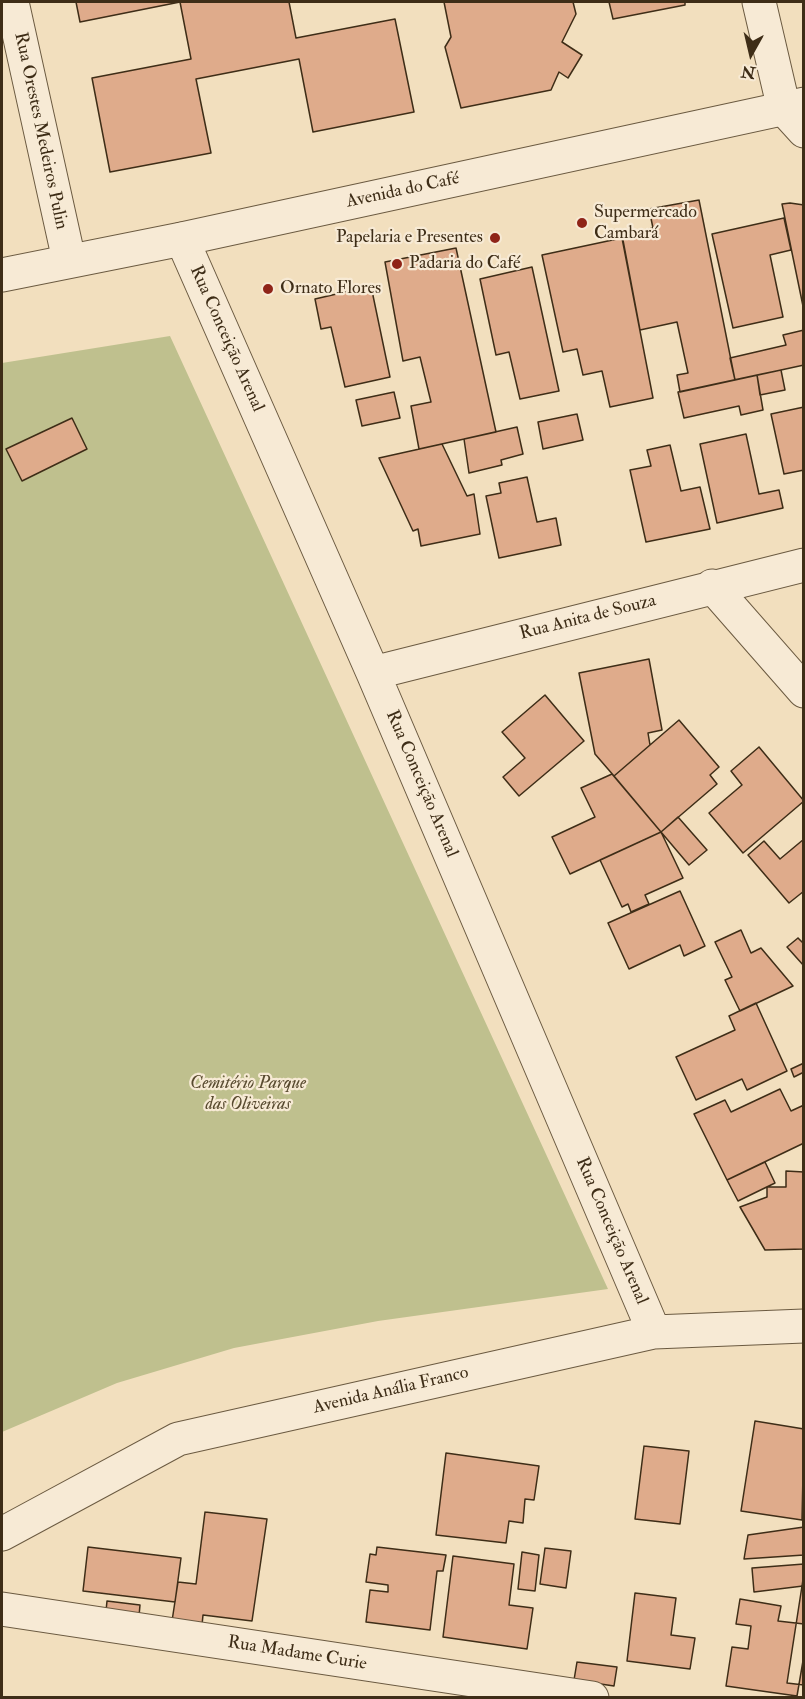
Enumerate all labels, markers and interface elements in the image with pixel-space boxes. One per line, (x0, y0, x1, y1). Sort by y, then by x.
north arrow (721, 24, 781, 84)
street label: Rua Orestes Medeiros Pulin (9, 30, 71, 232)
text: N (740, 61, 757, 83)
street label: Avenida do Café (344, 168, 462, 214)
place label: Supermercado Cambará (594, 202, 697, 244)
marker: Supermercado Cambará (575, 216, 589, 230)
place label: Papelaria e Presentes (336, 227, 483, 249)
marker: Papelaria e Presentes (488, 231, 502, 245)
place label: Padaria do Café (409, 253, 521, 275)
marker: Padaria do Café (390, 257, 404, 271)
street label: Rua Conceição Arenal (184, 263, 268, 415)
place label: Ornato Flores (280, 278, 381, 300)
marker: Ornato Flores (261, 282, 275, 296)
street label: Rua Anita de Souza (518, 591, 658, 645)
street label: Rua Conceição Arenal (380, 707, 462, 861)
park label: Cemitério Parque das Oliveiras (190, 1073, 306, 1116)
street label: Rua Conceição Arenal (570, 1154, 652, 1308)
street label: Avenida Anália Franco (311, 1363, 471, 1419)
street label: Rua Madame Curie (226, 1632, 368, 1676)

